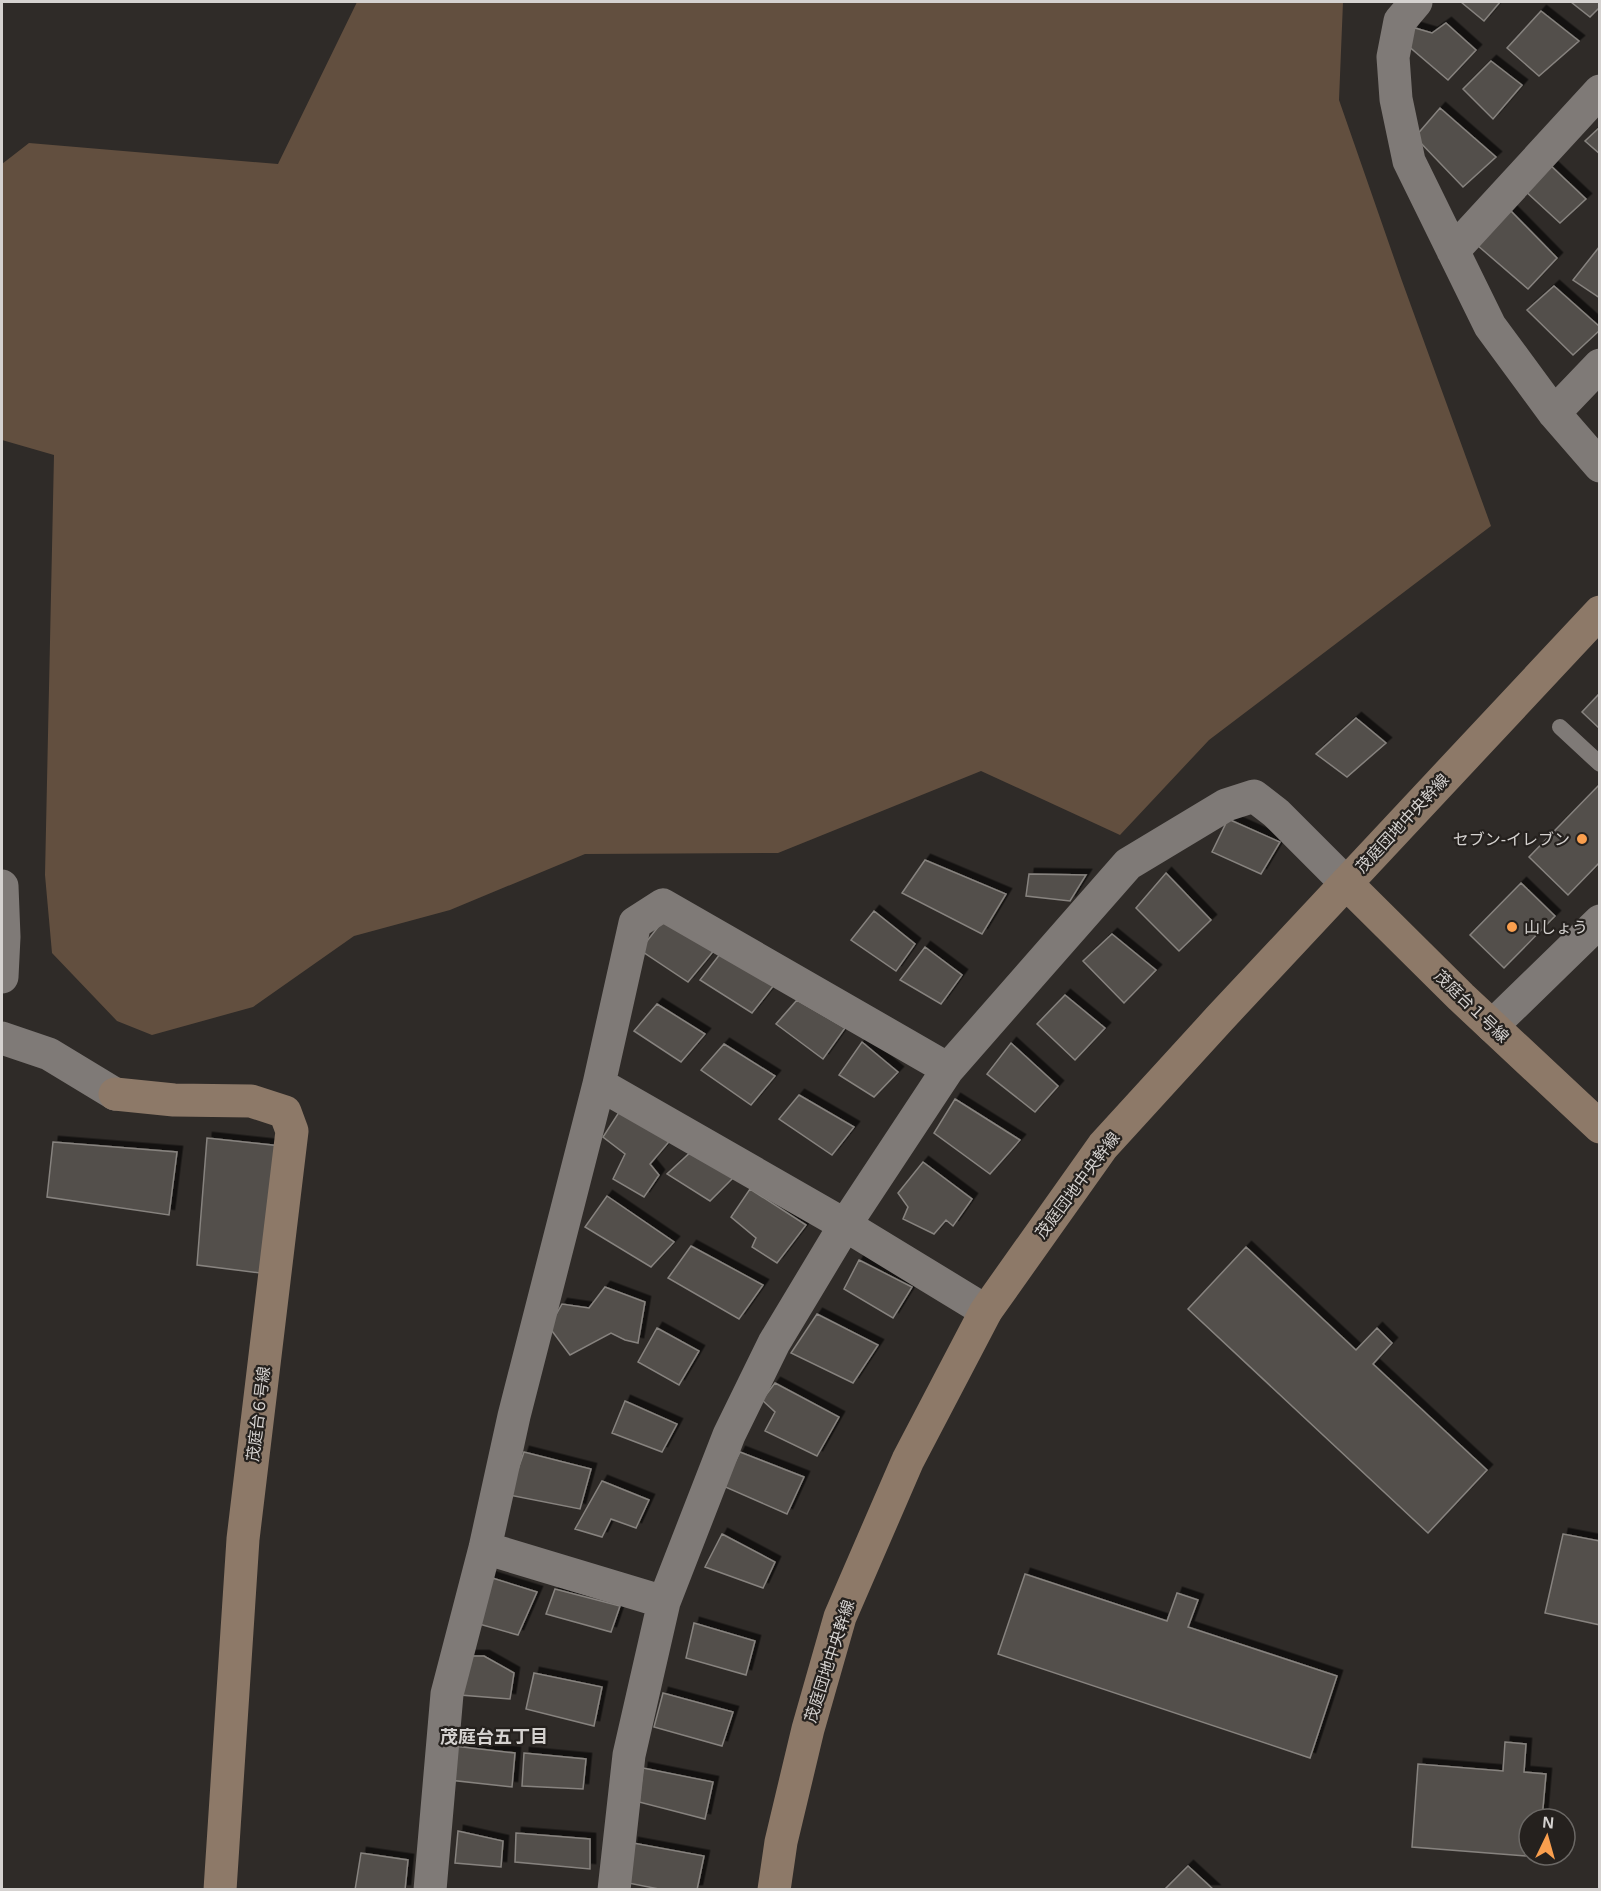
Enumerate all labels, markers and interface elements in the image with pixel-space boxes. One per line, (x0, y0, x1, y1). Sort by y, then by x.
street label: 茂庭団地中央幹線 (1352, 771, 1452, 876)
place label: セブン-イレブン (1453, 831, 1570, 848)
marker: セブン-イレブン (1575, 832, 1589, 846)
place label: 山しょう (1524, 919, 1588, 936)
marker: 山しょう (1505, 920, 1519, 934)
street label: 茂庭台１号線 (1431, 967, 1512, 1046)
street label: 茂庭団地中央幹線 (1032, 1129, 1123, 1242)
street label: 茂庭台６号線 (244, 1365, 273, 1463)
street label: 茂庭団地中央幹線 (802, 1598, 857, 1725)
district label: 茂庭台五丁目 (440, 1727, 548, 1747)
north arrow (1517, 1807, 1577, 1867)
text: N (1542, 1814, 1555, 1832)

